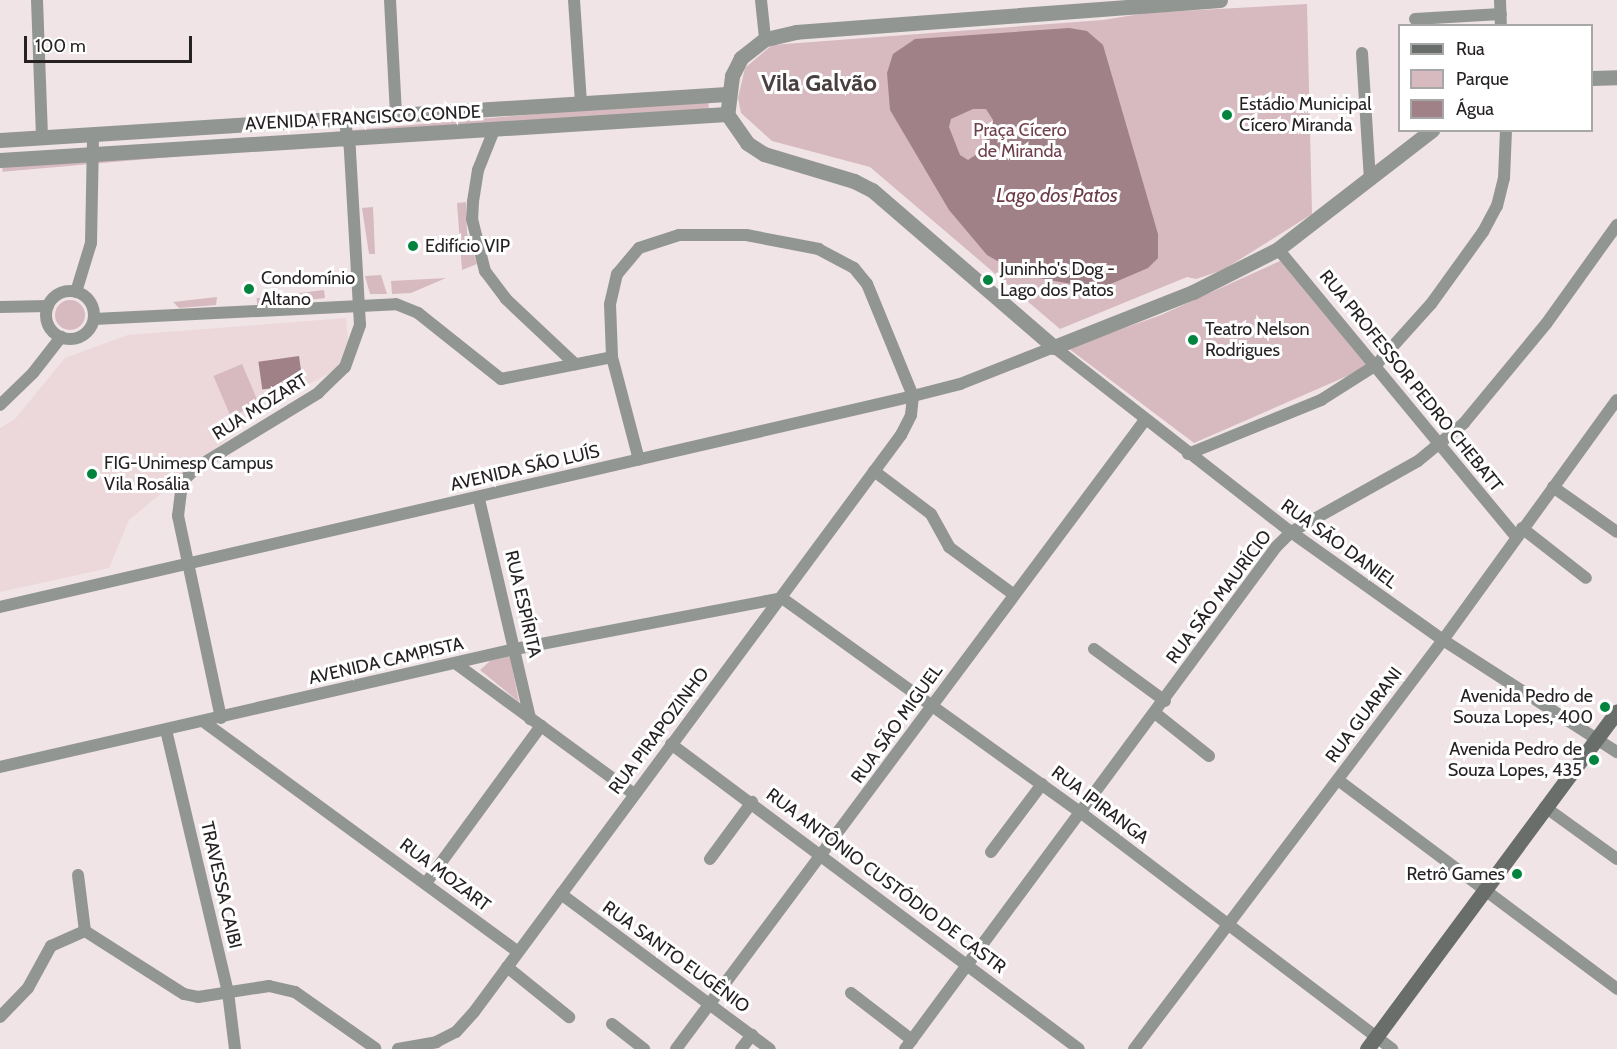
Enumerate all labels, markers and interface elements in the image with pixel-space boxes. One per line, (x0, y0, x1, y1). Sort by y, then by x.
scale bar (27, 24, 195, 62)
legend (1398, 24, 1593, 132)
text: 100 m (35, 35, 86, 57)
text: Rua (1456, 38, 1485, 60)
text: Parque (1456, 68, 1509, 90)
district label: Vila Galvão (761, 69, 877, 97)
place label: Estádio Municipal Cícero Miranda (1239, 94, 1371, 136)
text: Água (1456, 98, 1494, 120)
street label: AVENIDA FRANCISCO CONDE (245, 101, 481, 135)
marker: Estádio Municipal Cícero Miranda (1220, 108, 1234, 122)
park label: Praça Cícero de Miranda (973, 120, 1067, 162)
water label: Lago dos Patos (996, 183, 1118, 207)
place label: Edifício VIP (425, 235, 510, 257)
marker: Edifício VIP (406, 239, 420, 253)
place label: Juninho's Dog - Lago dos Patos (1000, 259, 1115, 302)
street label: RUA PROFESSOR PEDRO CHEBATT (1315, 266, 1507, 496)
place label: Condomínio Altano (261, 268, 355, 310)
marker: Juninho's Dog - Lago dos Patos (981, 273, 995, 287)
marker: Condomínio Altano (242, 282, 256, 296)
place label: Teatro Nelson Rodrigues (1205, 319, 1310, 362)
marker: Teatro Nelson Rodrigues (1186, 333, 1200, 347)
street label: RUA MOZART (208, 369, 312, 445)
street label: AVENIDA SÃO LUÍS (448, 440, 602, 496)
place label: FIG-Unimesp Campus Vila Rosália (104, 453, 273, 496)
marker: FIG-Unimesp Campus Vila Rosália (85, 467, 99, 481)
street label: RUA SÃO DANIEL (1277, 495, 1401, 593)
street label: RUA SÃO MAURÍCIO (1162, 526, 1276, 668)
street label: RUA ESPÍRITA (500, 548, 546, 660)
street label: AVENIDA CAMPISTA (306, 633, 466, 689)
street label: RUA SÃO MIGUEL (847, 661, 947, 787)
street label: RUA PIRAPOZINHO (604, 663, 714, 799)
street label: RUA GUARANI (1321, 663, 1407, 767)
place label: Avenida Pedro de Souza Lopes, 400 (1453, 686, 1593, 728)
marker: Avenida Pedro de Souza Lopes, 400 (1598, 700, 1612, 714)
place label: Avenida Pedro de Souza Lopes, 435 (1448, 739, 1582, 782)
marker: Avenida Pedro de Souza Lopes, 435 (1587, 753, 1601, 767)
street label: RUA IPIRANGA (1047, 761, 1153, 849)
street label: RUA ANTÔNIO CUSTÓDIO DE CASTR (762, 784, 1010, 978)
street label: TRAVESSA CAIBI (196, 819, 246, 951)
street label: RUA MOZART (395, 834, 495, 916)
place label: Retrô Games (1407, 863, 1505, 885)
marker: Retrô Games (1510, 867, 1524, 881)
street label: RUA SANTO EUGÊNIO (598, 896, 754, 1018)

